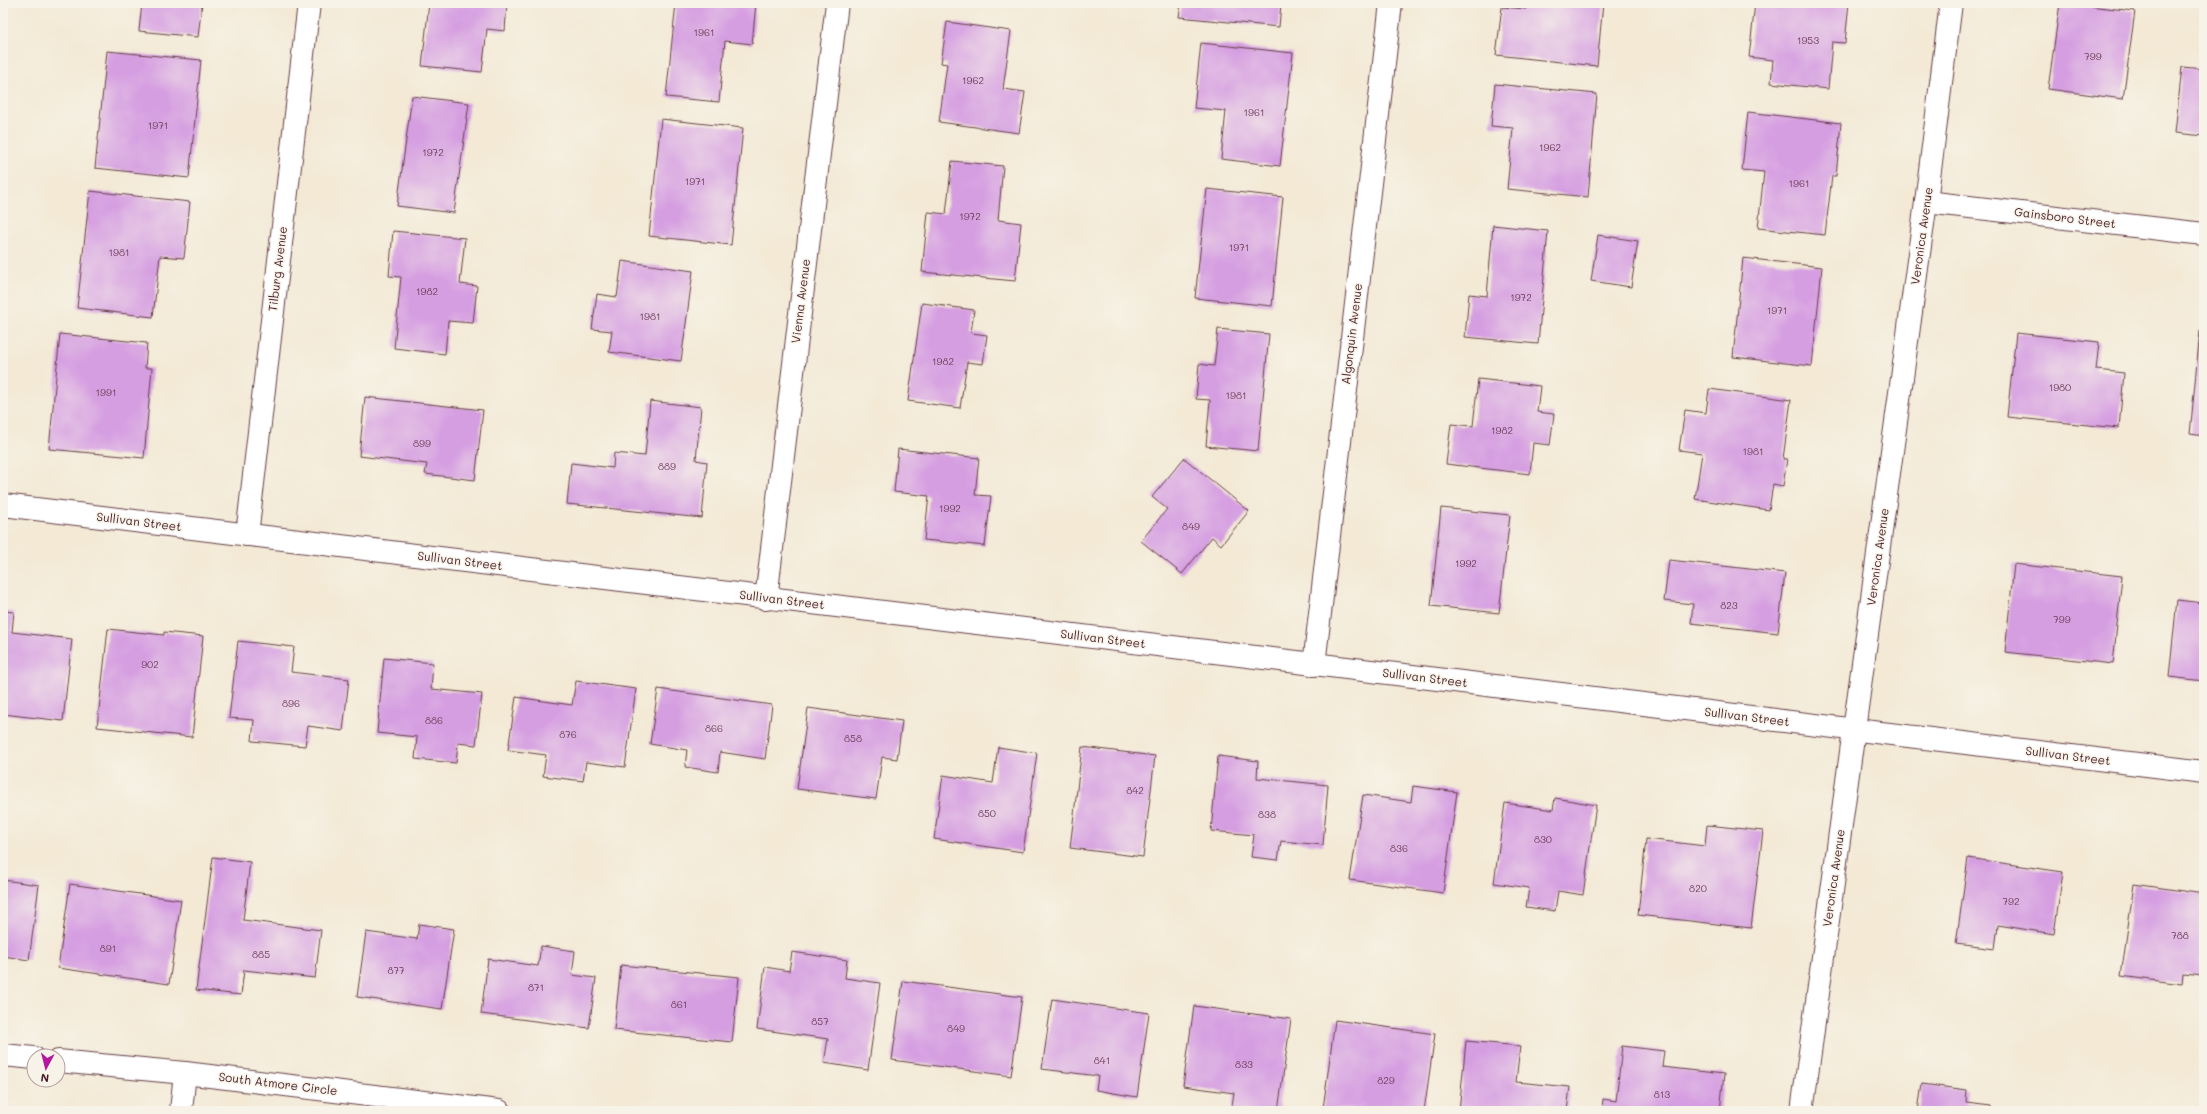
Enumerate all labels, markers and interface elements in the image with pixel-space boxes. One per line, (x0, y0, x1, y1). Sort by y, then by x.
house number: 1961 (694, 25, 714, 39)
house number: 1953 (1797, 33, 1819, 47)
house number: 799 (2084, 49, 2102, 63)
house number: 1962 (962, 73, 984, 87)
house number: 1961 (1244, 105, 1264, 119)
house number: 1971 (148, 118, 168, 132)
house number: 1962 (1539, 140, 1561, 154)
house number: 1972 (422, 145, 444, 159)
house number: 1971 (685, 174, 705, 188)
house number: 1961 (1789, 176, 1809, 190)
street label: Veronica Avenue (1906, 186, 1936, 286)
street label: Gainsboro Street (2013, 203, 2117, 231)
house number: 1972 (959, 209, 981, 223)
street label: Tilburg Avenue (264, 225, 290, 312)
house number: 1971 (1229, 240, 1249, 254)
house number: 1981 (109, 245, 129, 259)
street label: Vienna Avenue (787, 258, 813, 344)
street label: Algonquin Avenue (1337, 282, 1365, 385)
house number: 1982 (416, 284, 438, 298)
house number: 1972 (1510, 290, 1532, 304)
house number: 1971 (1767, 303, 1787, 317)
house number: 1981 (640, 309, 660, 323)
house number: 1982 (932, 354, 954, 368)
house number: 1980 (2049, 380, 2071, 394)
house number: 1991 (96, 385, 116, 399)
house number: 1981 (1226, 388, 1246, 402)
house number: 1982 (1491, 423, 1513, 437)
house number: 899 (413, 436, 431, 450)
house number: 1981 (1743, 444, 1763, 458)
house number: 889 (658, 459, 676, 473)
house number: 1992 (939, 501, 961, 515)
street label: Veronica Avenue (1862, 507, 1892, 607)
street label: Sullivan Street (96, 508, 183, 534)
house number: 849 (1182, 519, 1200, 533)
street label: Sullivan Street (417, 547, 504, 573)
house number: 1992 (1455, 556, 1477, 570)
street label: Sullivan Street (739, 586, 826, 612)
house number: 823 (1720, 598, 1738, 612)
house number: 799 (2053, 612, 2071, 626)
street label: Sullivan Street (1060, 625, 1147, 651)
house number: 902 (141, 657, 159, 671)
street label: Sullivan Street (1382, 664, 1469, 690)
house number: 896 (282, 696, 300, 710)
street label: Sullivan Street (1704, 703, 1791, 729)
house number: 886 (425, 713, 443, 727)
house number: 866 (705, 721, 723, 735)
house number: 876 (559, 727, 577, 741)
house number: 858 (844, 731, 862, 745)
street label: Sullivan Street (2025, 742, 2112, 768)
house number: 842 (1126, 783, 1144, 797)
house number: 850 (978, 806, 996, 820)
house number: 838 (1258, 807, 1276, 821)
street label: Veronica Avenue (1818, 828, 1848, 928)
house number: 830 (1534, 832, 1552, 846)
house number: 836 (1390, 841, 1408, 855)
house number: 820 (1689, 881, 1707, 895)
house number: 792 (2002, 894, 2020, 908)
house number: 788 (2171, 928, 2189, 942)
house number: 891 (100, 941, 116, 955)
house number: 885 (252, 947, 270, 961)
house number: 877 (387, 963, 405, 977)
house number: 871 (528, 980, 544, 994)
house number: 861 (671, 997, 687, 1011)
house number: 857 (811, 1014, 829, 1028)
house number: 849 (947, 1021, 965, 1035)
north arrow (26, 1048, 66, 1088)
house number: 841 (1094, 1053, 1110, 1067)
house number: 833 (1235, 1057, 1253, 1071)
street label: South Atmore Circle (218, 1068, 338, 1098)
text: N (40, 1070, 50, 1086)
house number: 829 (1377, 1073, 1395, 1087)
house number: 813 (1654, 1087, 1670, 1101)

